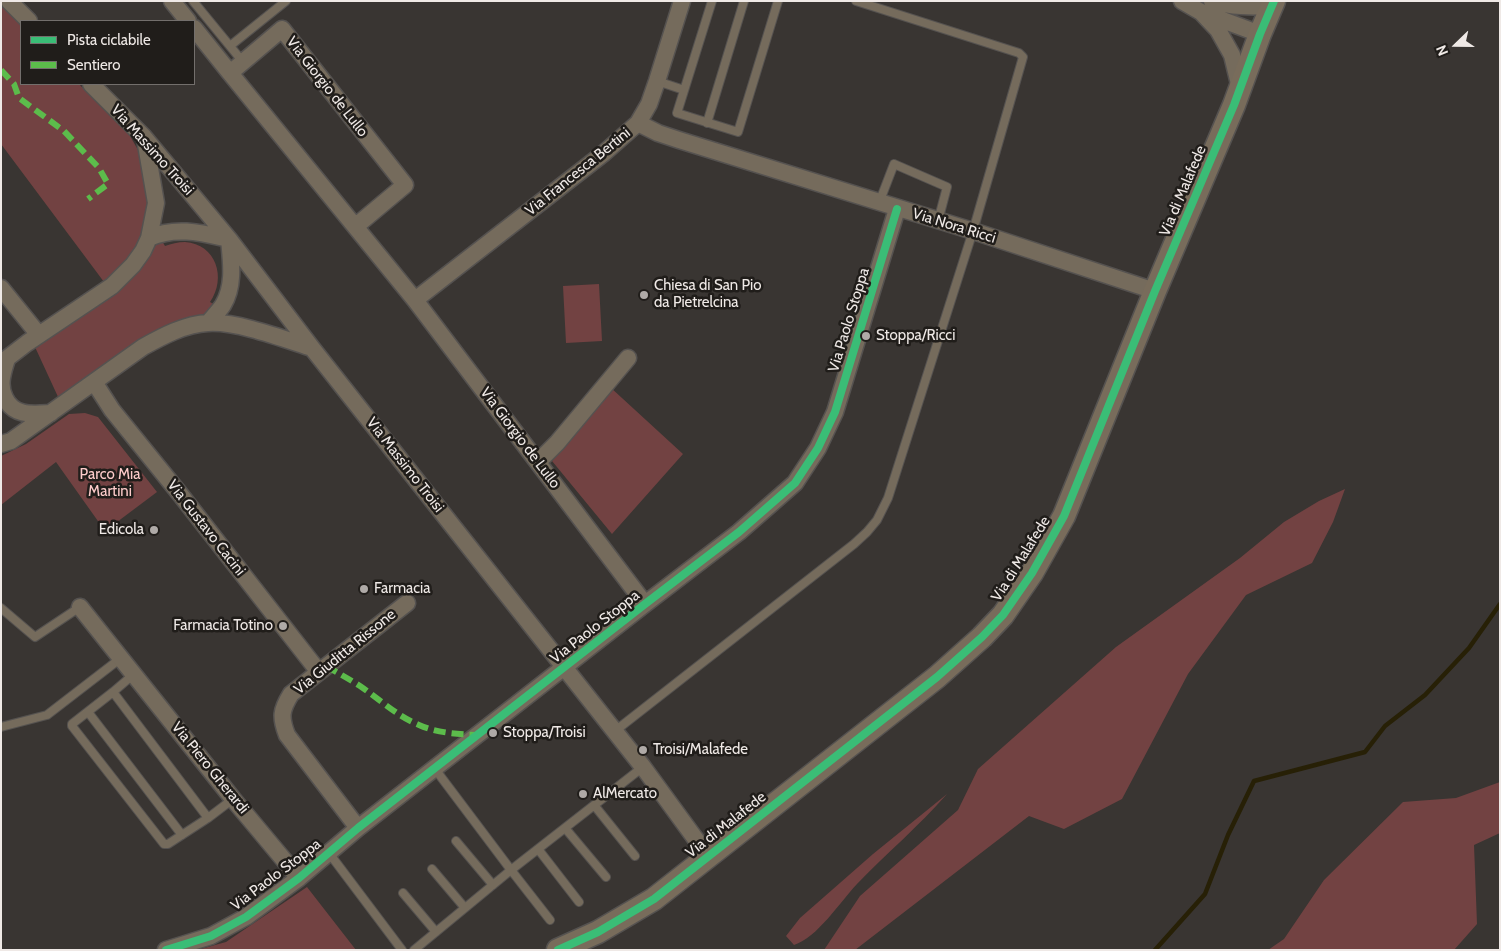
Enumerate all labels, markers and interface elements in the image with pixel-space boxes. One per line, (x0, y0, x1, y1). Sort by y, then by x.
legend (20, 20, 195, 85)
north arrow (1431, 20, 1481, 70)
text: Pista ciclabile (67, 31, 151, 49)
street label: Via Giorgio de Lullo (282, 33, 372, 141)
text: N (1432, 43, 1452, 59)
text: Sentiero (67, 56, 120, 74)
street label: Via Massimo Troisi (107, 101, 197, 199)
street label: Via Francesca Bertini (522, 124, 634, 220)
street label: Via di Malafede (1156, 143, 1210, 239)
street label: Via Nora Ricci (910, 205, 998, 247)
street label: Via Paolo Stoppa (825, 266, 873, 374)
place label: Chiesa di San Pio da Pietrelcina (654, 277, 762, 312)
marker: Chiesa di San Pio da Pietrelcina (638, 289, 650, 301)
place label: Stoppa/Ricci (876, 327, 955, 345)
marker: Stoppa/Ricci (860, 330, 872, 342)
street label: Via Giorgio de Lullo (476, 384, 564, 492)
street label: Via Massimo Troisi (362, 414, 448, 516)
park label: Parco Mia Martini (80, 466, 140, 501)
street label: Via Gustavo Cacini (163, 477, 249, 579)
street label: Via di Malafede (988, 513, 1054, 605)
place label: Edicola (99, 521, 144, 539)
marker: Edicola (148, 524, 160, 536)
place label: Farmacia (374, 580, 430, 598)
marker: Farmacia (358, 583, 370, 595)
street label: Via Paolo Stoppa (547, 587, 643, 667)
street label: Via Giuditta Rissone (291, 605, 399, 699)
place label: Farmacia Totino (173, 617, 273, 635)
marker: Farmacia Totino (277, 620, 289, 632)
street label: Via Piero Gherardi (168, 719, 252, 817)
place label: Stoppa/Troisi (503, 724, 586, 742)
marker: Stoppa/Troisi (487, 727, 499, 739)
place label: Troisi/Malafede (653, 741, 748, 759)
marker: Troisi/Malafede (637, 744, 649, 756)
place label: AlMercato (593, 785, 657, 803)
marker: AlMercato (577, 788, 589, 800)
street label: Via di Malafede (682, 788, 770, 862)
street label: Via Paolo Stoppa (227, 835, 325, 915)

